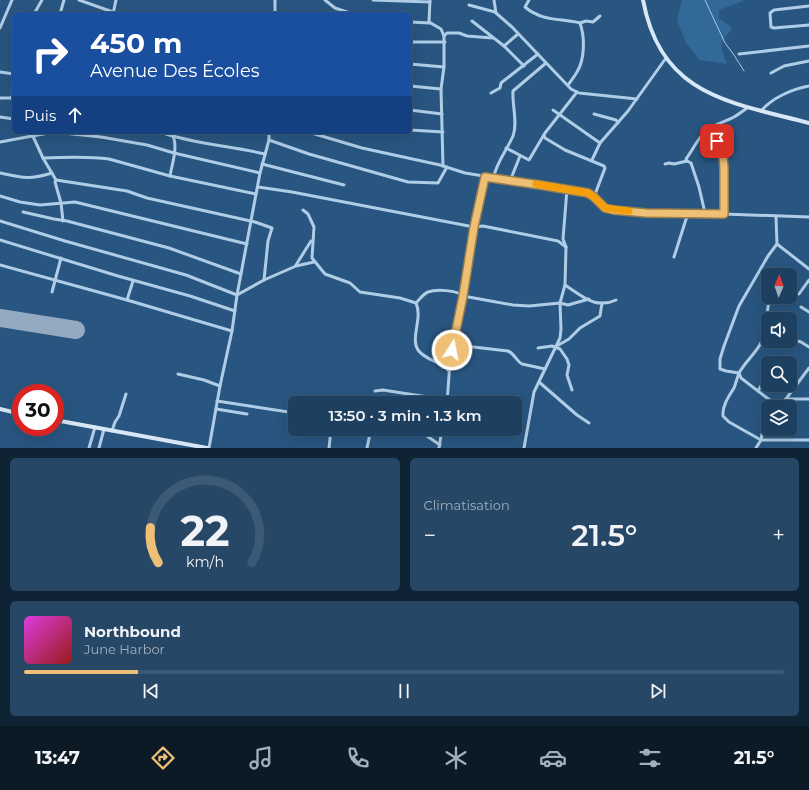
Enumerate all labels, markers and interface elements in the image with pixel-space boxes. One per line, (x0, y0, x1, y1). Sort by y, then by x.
text: 450 m (90, 26, 182, 60)
icon: right (24, 28, 76, 80)
text: Avenue Des Écoles (90, 60, 260, 82)
icon: ahead (64, 104, 86, 126)
text: Puis (24, 106, 56, 125)
pin (700, 124, 734, 158)
icon: arrive (706, 130, 728, 152)
north arrow (761, 268, 797, 304)
map controls (761, 268, 797, 436)
button: sound (761, 312, 797, 348)
position arrow (431, 329, 473, 371)
button: search (761, 356, 797, 392)
speed limit sign: 30 (12, 384, 64, 436)
button: layers (761, 400, 797, 436)
text: 13:50 · 3 min · 1.3 km (329, 406, 481, 425)
text: Climatisation (424, 497, 510, 513)
text: 22 (180, 505, 229, 555)
text: 21.5° (571, 517, 637, 554)
text: − (424, 522, 436, 549)
text: + (772, 522, 785, 549)
text: km/h (186, 552, 224, 570)
text: Northbound (84, 622, 181, 641)
text: June Harbor (84, 641, 165, 657)
icon: previous (140, 680, 162, 702)
icon: pause (393, 680, 415, 702)
icon: next (647, 680, 669, 702)
icon: directions (149, 744, 177, 772)
icon: music (247, 744, 275, 772)
icon: phone (344, 744, 372, 772)
icon: climate (442, 744, 470, 772)
icon: car (539, 744, 567, 772)
icon: filters (636, 744, 664, 772)
text: 13:47 (35, 747, 80, 769)
text: 21.5° (734, 747, 774, 769)

